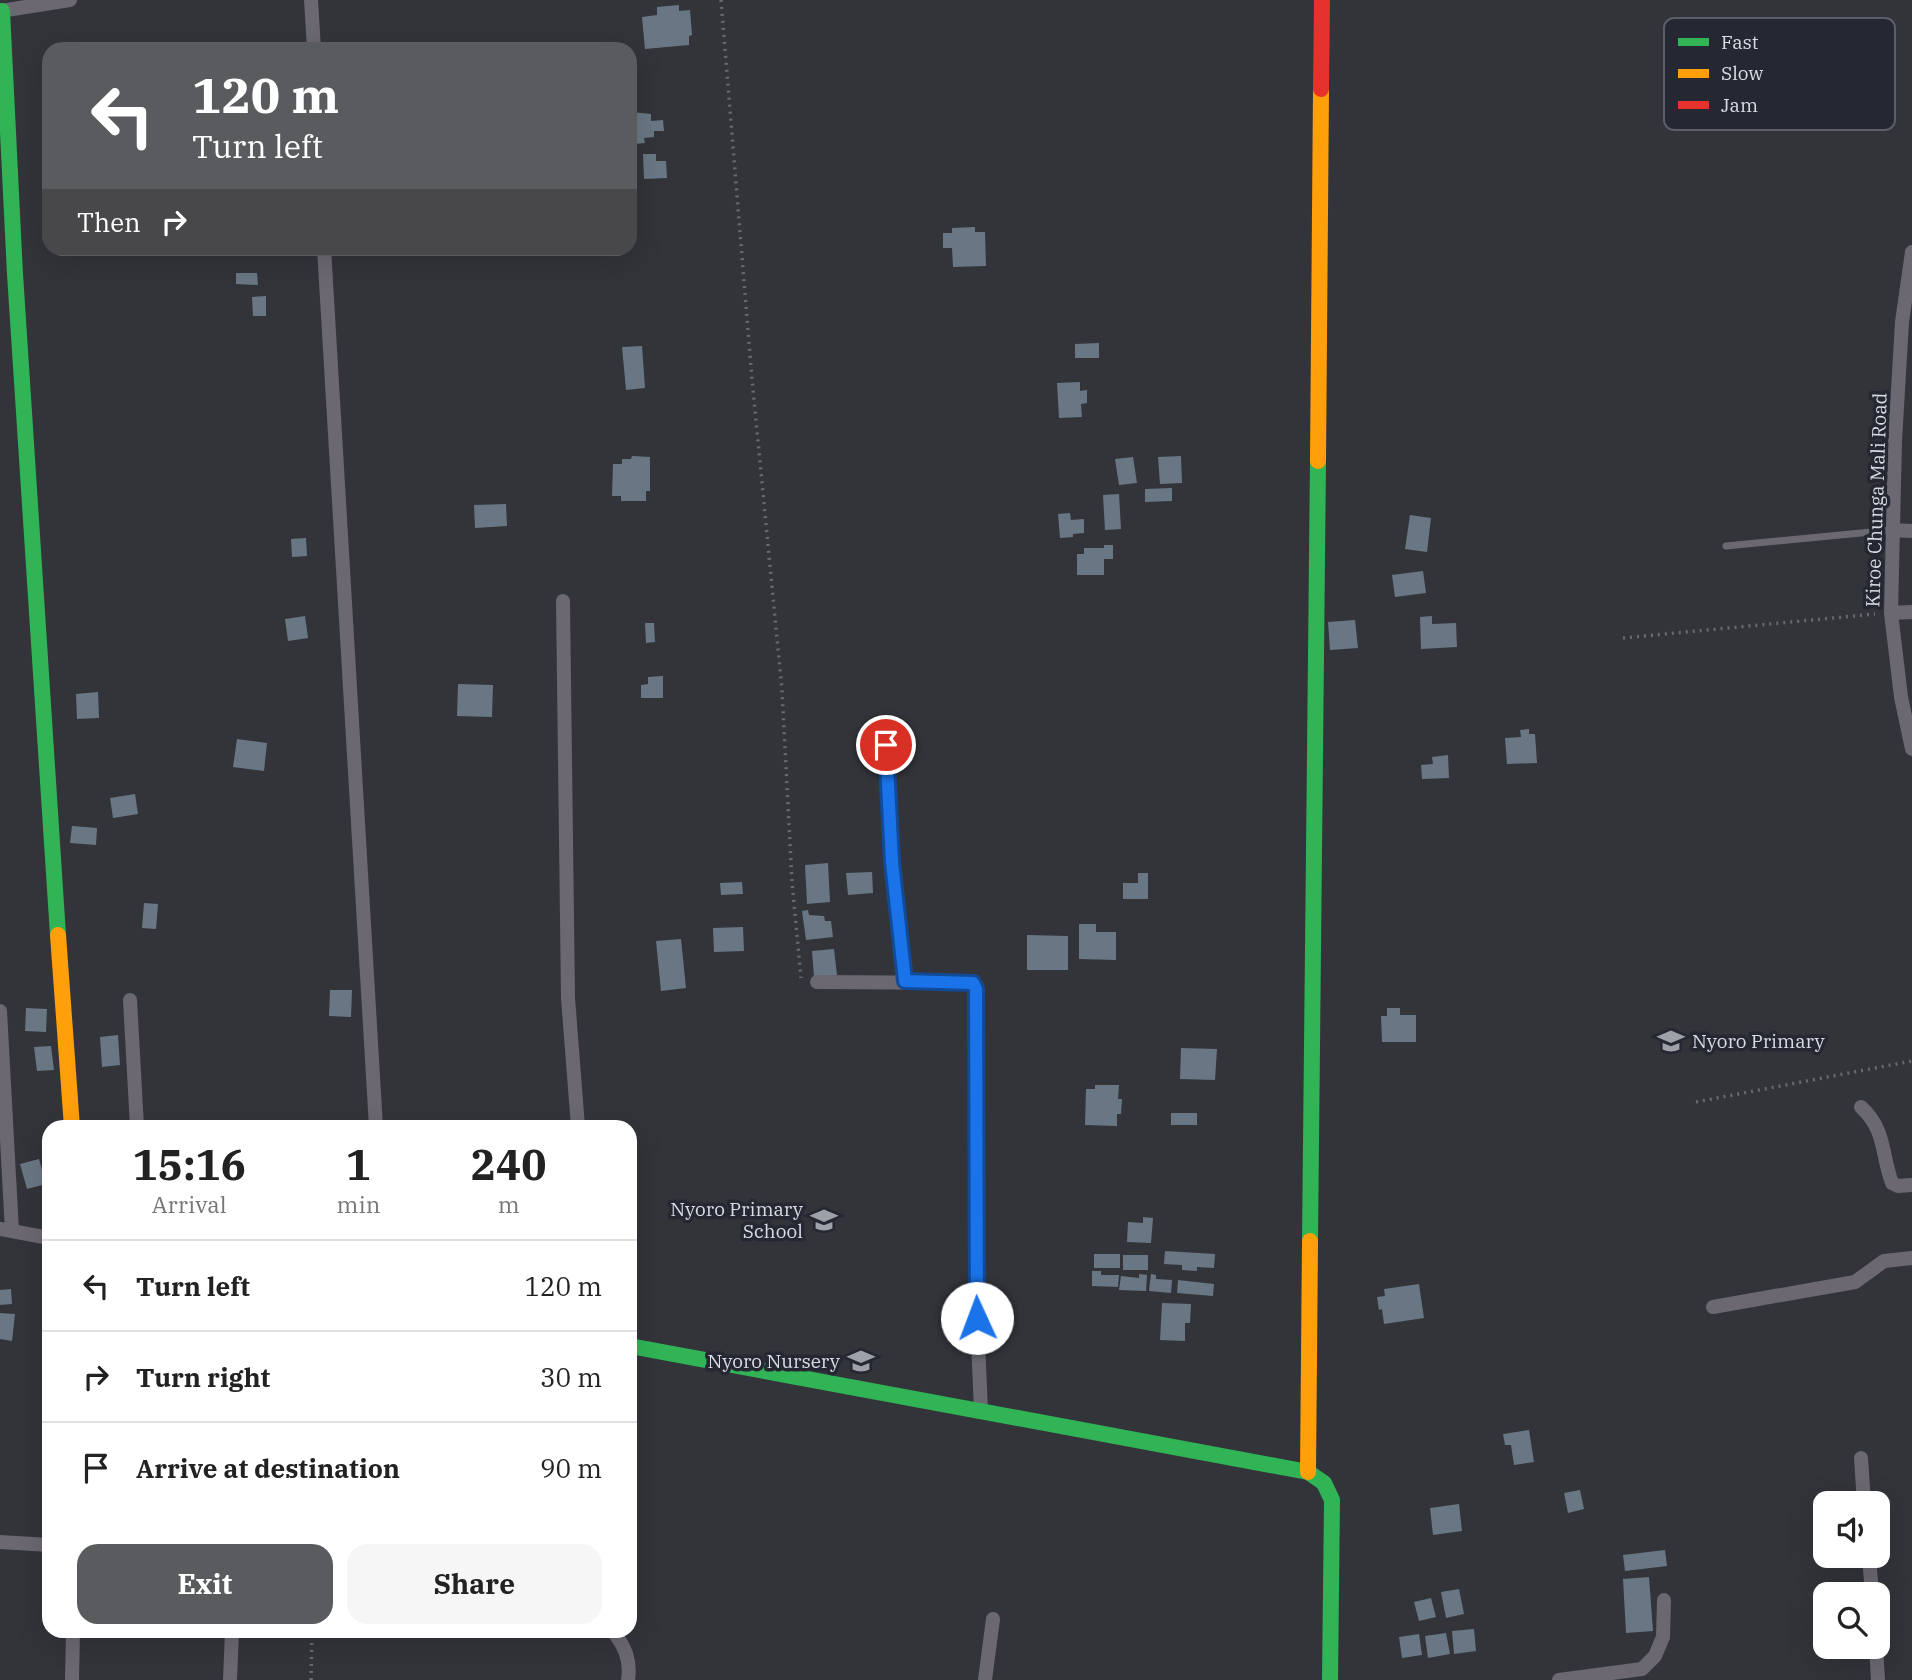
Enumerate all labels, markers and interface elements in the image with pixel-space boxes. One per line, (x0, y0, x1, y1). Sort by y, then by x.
legend (1664, 18, 1895, 130)
text: Fast (1721, 30, 1759, 54)
text: Slow (1721, 61, 1763, 85)
text: 120 m (192, 63, 339, 126)
icon: left (77, 70, 168, 161)
text: Jam (1721, 93, 1758, 117)
text: Turn left (192, 125, 323, 167)
icon: right (155, 203, 193, 241)
text: Then (77, 205, 141, 239)
street label: Kiroe Chunga Mali Road (1860, 392, 1892, 608)
pin (856, 715, 916, 775)
icon: arrive (867, 726, 905, 764)
school or university icon: Nyoro Primary (1656, 1026, 1686, 1056)
place label: Nyoro Primary (1692, 1029, 1826, 1053)
text: 15:16 (132, 1137, 246, 1192)
text: 1 (346, 1137, 371, 1192)
text: 240 (471, 1137, 546, 1192)
text: Arrival (152, 1189, 227, 1219)
text: min (337, 1189, 380, 1219)
text: m (498, 1189, 520, 1219)
place label: Nyoro Primary School (670, 1197, 804, 1243)
school or university icon: Nyoro Primary School (809, 1205, 839, 1235)
icon: left (77, 1267, 115, 1305)
text: Turn left (136, 1269, 250, 1303)
text: 120 m (524, 1269, 602, 1303)
position arrow (940, 1281, 1014, 1355)
school or university icon: Nyoro Nursery (846, 1346, 876, 1376)
place label: Nyoro Nursery (707, 1349, 841, 1373)
icon: right (77, 1358, 115, 1396)
text: Turn right (136, 1360, 270, 1394)
text: 30 m (540, 1360, 602, 1394)
icon: arrive (77, 1449, 115, 1487)
text: Arrive at destination (136, 1451, 400, 1485)
text: 90 m (540, 1451, 602, 1485)
map controls (1813, 1491, 1890, 1659)
button: sound (1813, 1491, 1890, 1568)
button: Exit (77, 1544, 333, 1624)
button: Share (347, 1544, 602, 1624)
button: search (1813, 1582, 1890, 1659)

